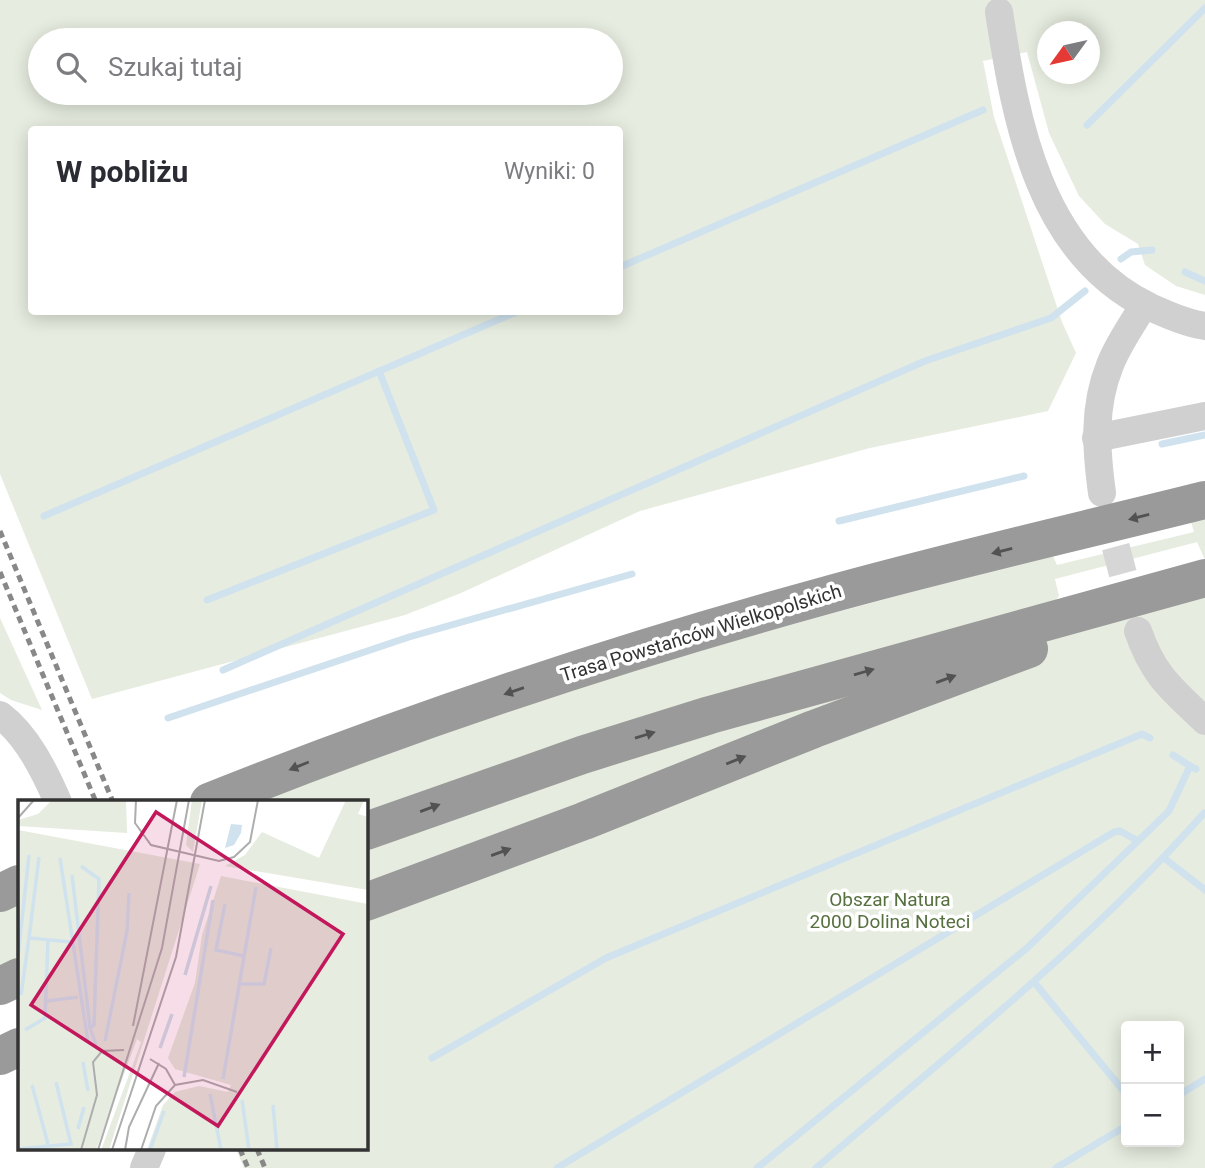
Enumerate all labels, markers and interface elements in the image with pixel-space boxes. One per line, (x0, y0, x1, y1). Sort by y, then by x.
north arrow (1037, 21, 1100, 84)
search box (28, 28, 623, 105)
icon: search (52, 48, 90, 86)
text: Szukaj tutaj (108, 52, 242, 82)
text: W pobliżu (56, 154, 188, 189)
text: Wyniki: 0 (504, 158, 595, 185)
one-way arrow (1128, 511, 1150, 522)
one-way arrow (990, 546, 1012, 557)
street label: Trasa Powstańców Wielkopolskich (558, 579, 844, 687)
one-way arrow (854, 666, 875, 676)
one-way arrow (936, 673, 957, 684)
one-way arrow (503, 686, 524, 697)
one-way arrow (635, 730, 656, 740)
one-way arrow (725, 754, 746, 765)
one-way arrow (289, 761, 310, 772)
inset map (18, 800, 368, 1150)
one-way arrow (419, 802, 440, 813)
one-way arrow (491, 846, 512, 857)
park label: Obszar Natura 2000 Dolina Noteci (810, 888, 970, 933)
map controls (1121, 1021, 1184, 1147)
button: + (1121, 1021, 1184, 1084)
button: − (1121, 1084, 1184, 1147)

